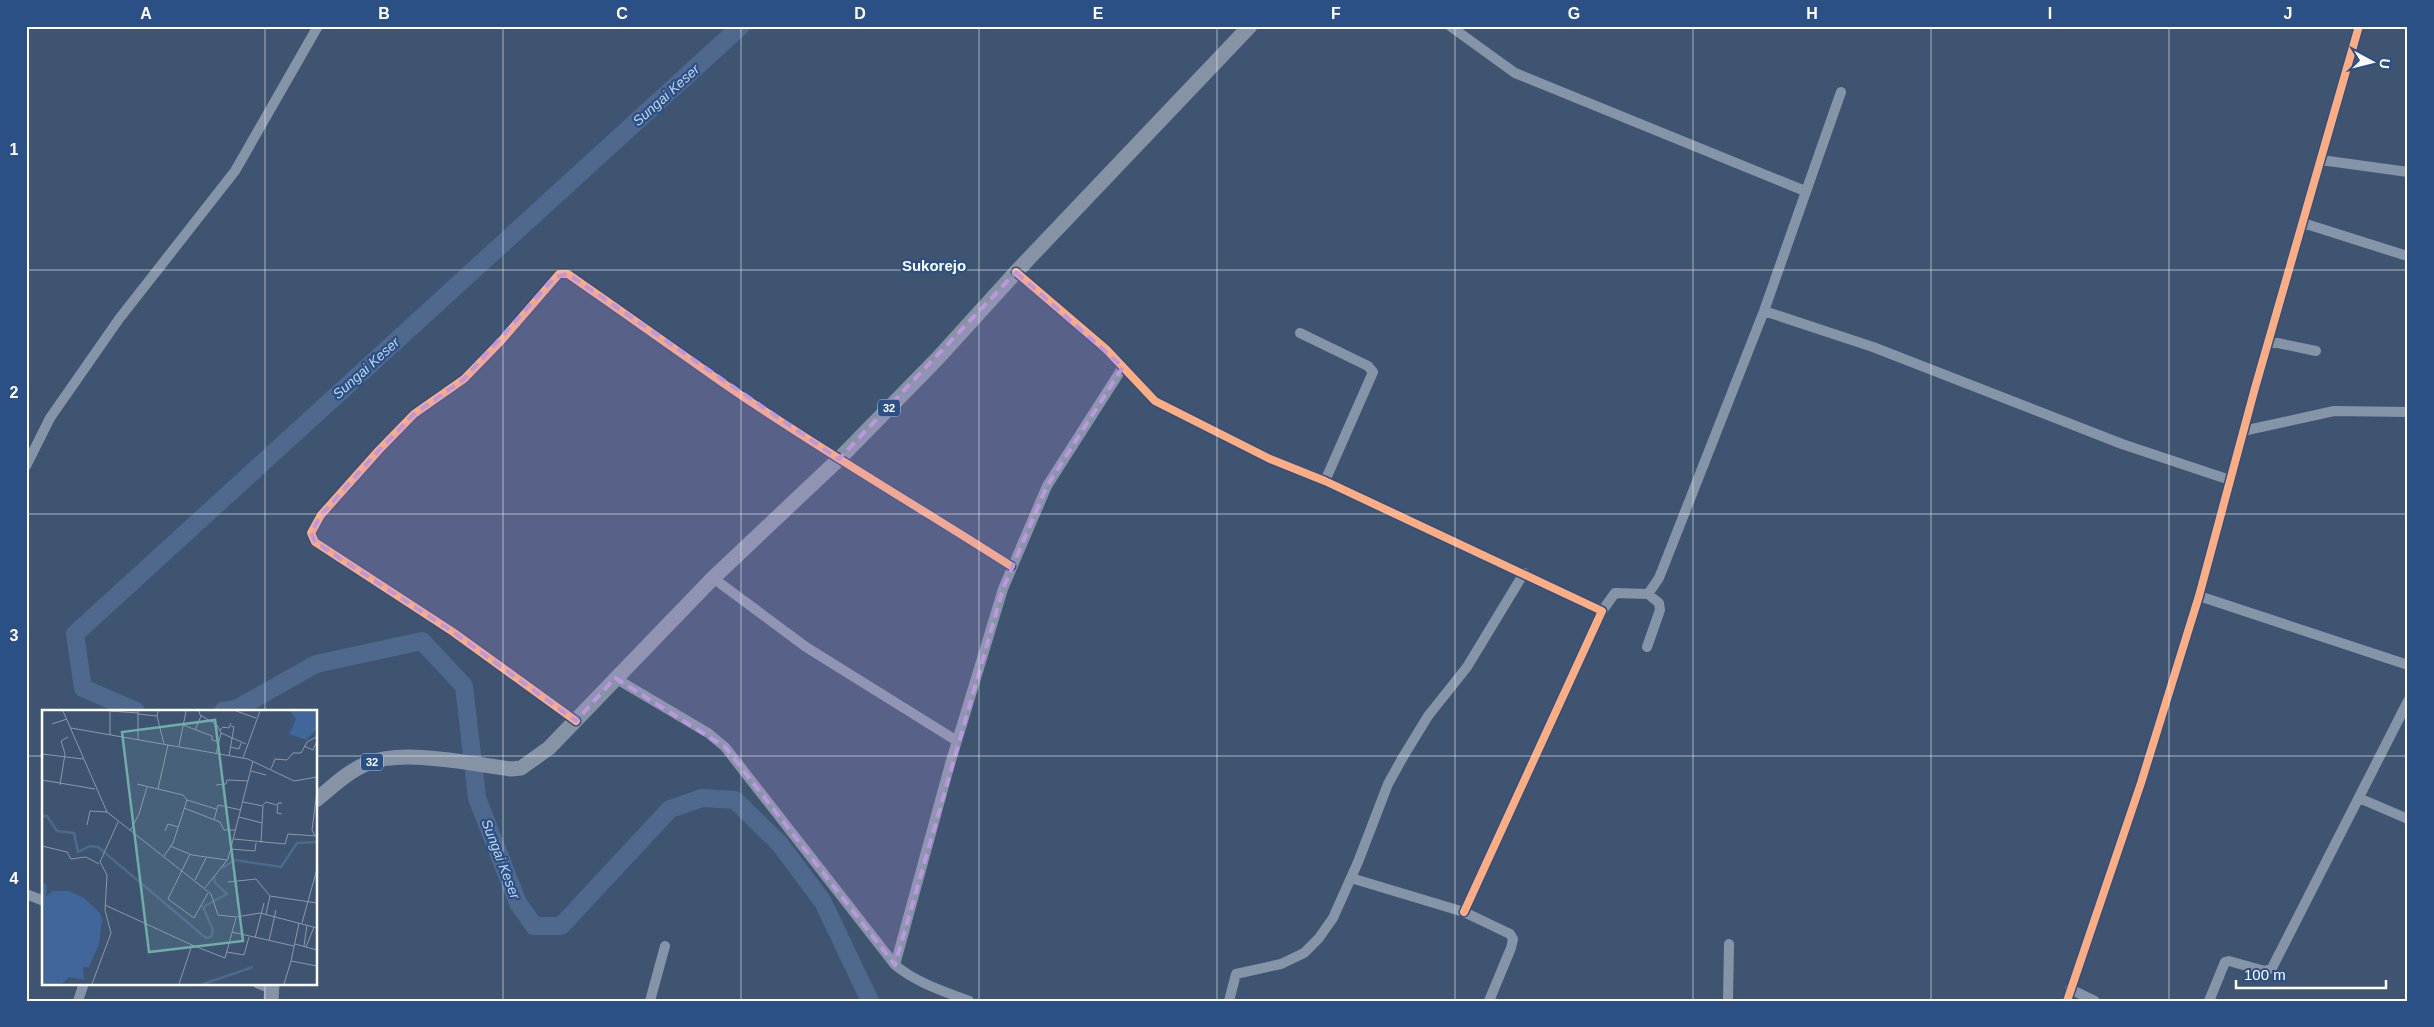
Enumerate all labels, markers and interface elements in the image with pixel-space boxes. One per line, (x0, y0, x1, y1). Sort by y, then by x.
text: A (140, 5, 152, 22)
text: B (378, 5, 390, 22)
text: C (616, 5, 628, 22)
text: D (854, 5, 866, 22)
text: E (1093, 5, 1104, 22)
text: F (1331, 5, 1341, 22)
text: G (1568, 5, 1580, 22)
text: H (1806, 5, 1818, 22)
text: I (2048, 5, 2052, 22)
text: J (2284, 5, 2292, 22)
north arrow (2346, 38, 2396, 88)
text: U (2376, 58, 2393, 70)
water label: Sungai Keser (629, 60, 704, 129)
text: 1 (10, 141, 19, 158)
district label: Sukorejo (902, 257, 966, 274)
water label: Sungai Keser (329, 333, 404, 402)
text: 2 (10, 384, 19, 401)
road number: 32 (878, 399, 900, 416)
text: 3 (10, 627, 19, 644)
inset map (42, 710, 318, 984)
road number: 32 (361, 754, 383, 770)
water label: Sungai Keser (478, 817, 524, 902)
text: 4 (10, 870, 19, 887)
scale bar (2236, 957, 2386, 989)
text: 100 m (2244, 966, 2286, 983)

